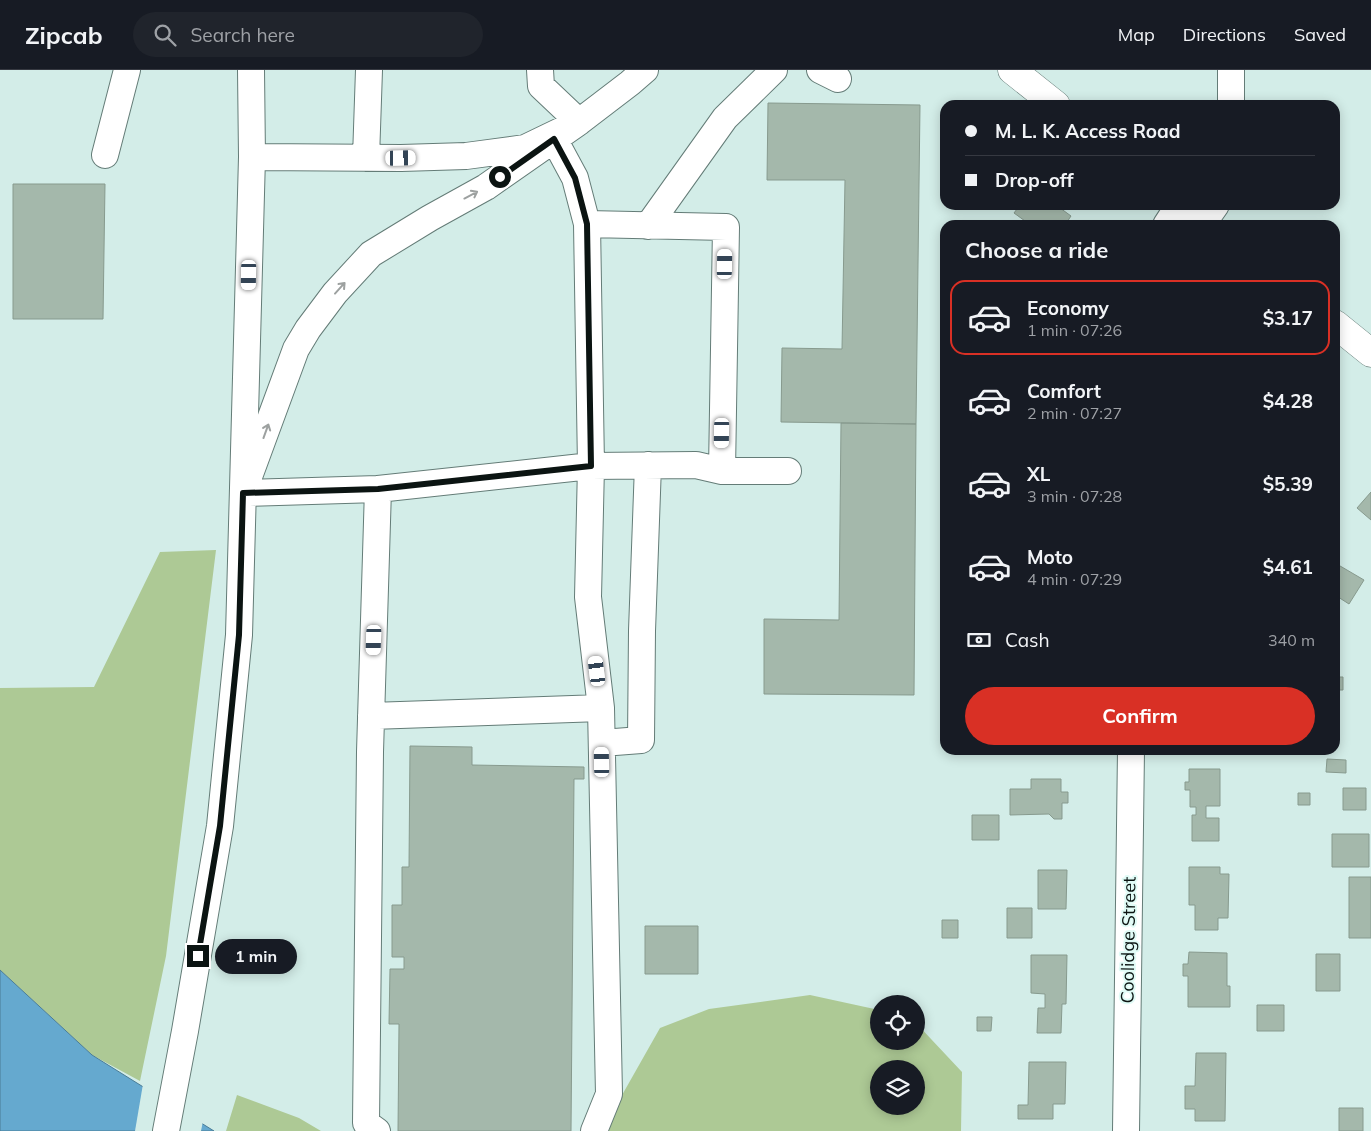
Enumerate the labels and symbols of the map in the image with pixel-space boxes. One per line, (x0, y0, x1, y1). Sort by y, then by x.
car (385, 150, 416, 166)
route start (489, 166, 511, 188)
one-way arrow (463, 190, 478, 199)
car (717, 249, 732, 279)
car (241, 260, 256, 290)
one-way arrow (334, 282, 345, 295)
car (714, 418, 729, 448)
one-way arrow (262, 424, 271, 439)
car (365, 625, 382, 655)
car (587, 655, 606, 687)
car (594, 747, 609, 777)
street label: Coolidge Street (1115, 876, 1141, 1004)
callout: 1 min (216, 938, 298, 974)
route end (187, 945, 209, 967)

